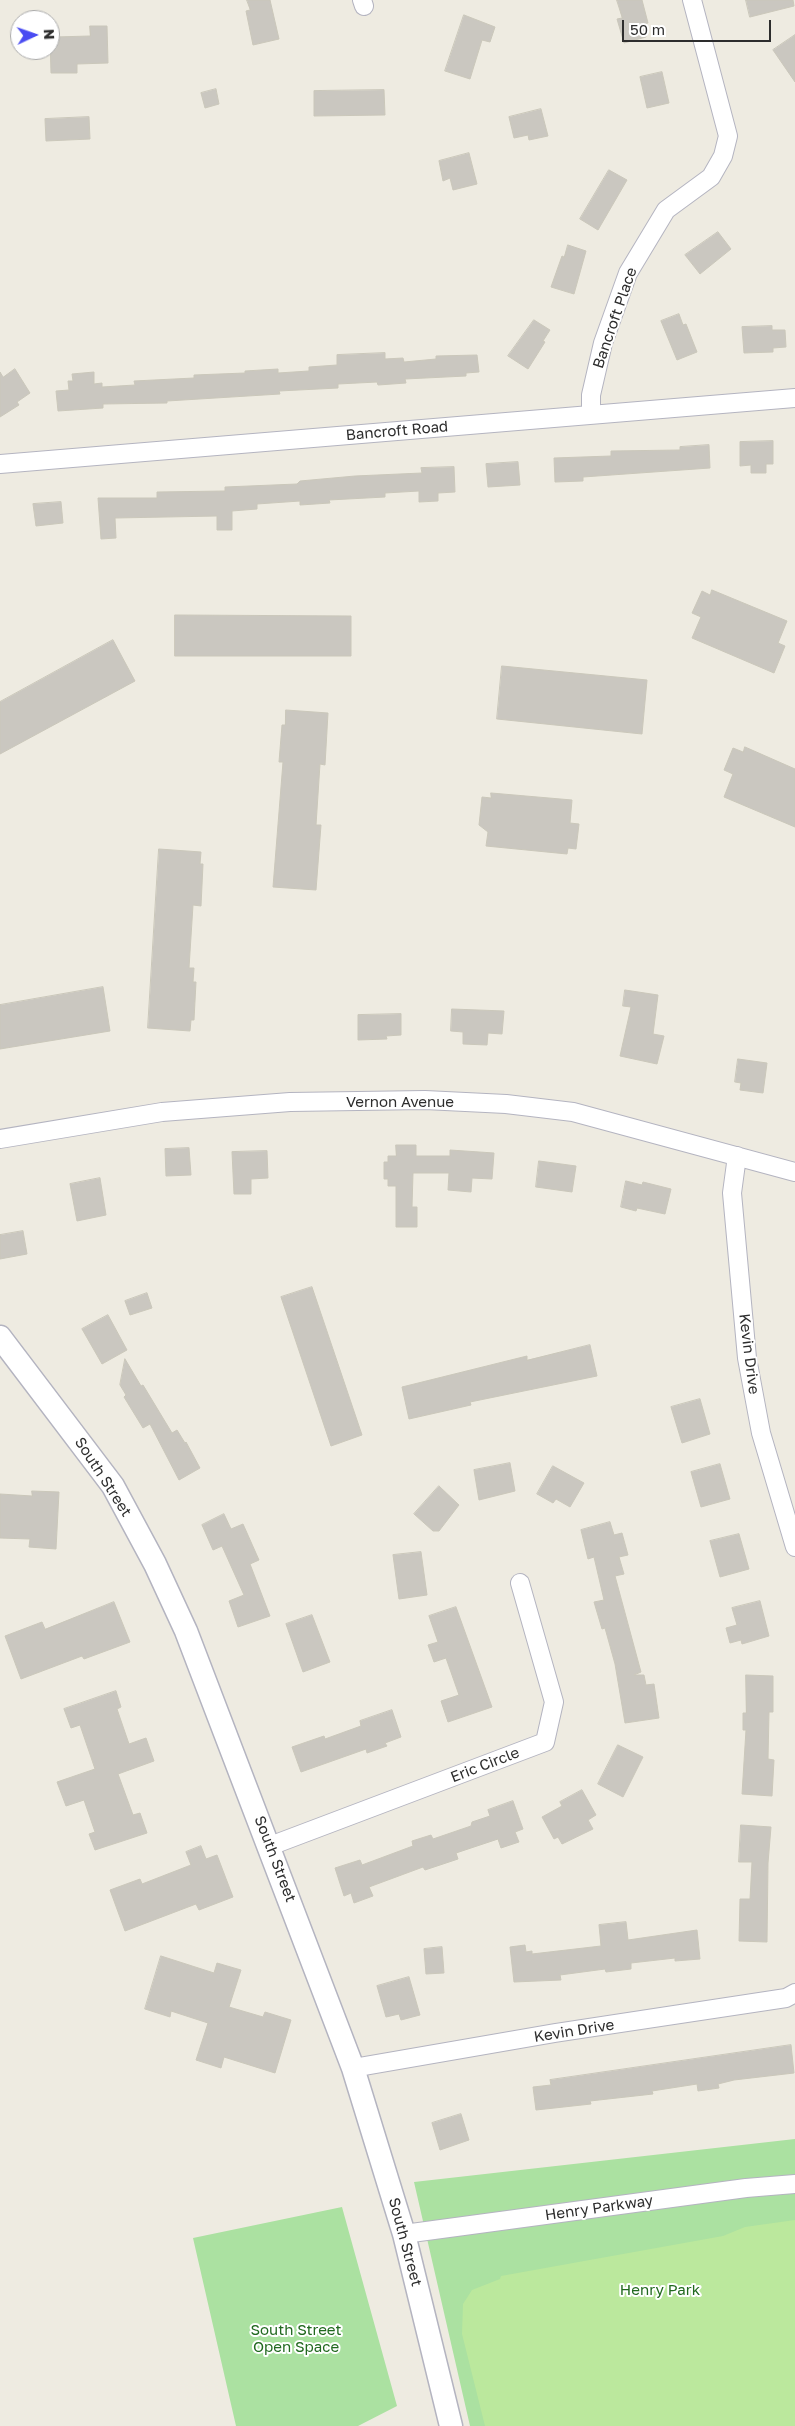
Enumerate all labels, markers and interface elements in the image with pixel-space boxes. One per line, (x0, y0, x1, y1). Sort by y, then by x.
north arrow (10, 10, 60, 60)
scale bar (625, 10, 774, 42)
text: 50 m (630, 20, 665, 38)
text: N (41, 28, 58, 40)
street label: Bancroft Place (589, 265, 641, 371)
street label: Bancroft Road (345, 418, 449, 444)
street label: Vernon Avenue (346, 1093, 454, 1111)
street label: Kevin Drive (735, 1313, 763, 1395)
street label: South Street (71, 1434, 135, 1520)
street label: Eric Circle (448, 1744, 522, 1786)
street label: South Street (250, 1813, 300, 1905)
street label: Kevin Drive (533, 2016, 615, 2046)
street label: Henry Parkway (544, 2192, 654, 2224)
street label: South Street (385, 2196, 425, 2288)
park label: Henry Park (620, 2281, 700, 2299)
park label: South Street Open Space (250, 2321, 342, 2356)

